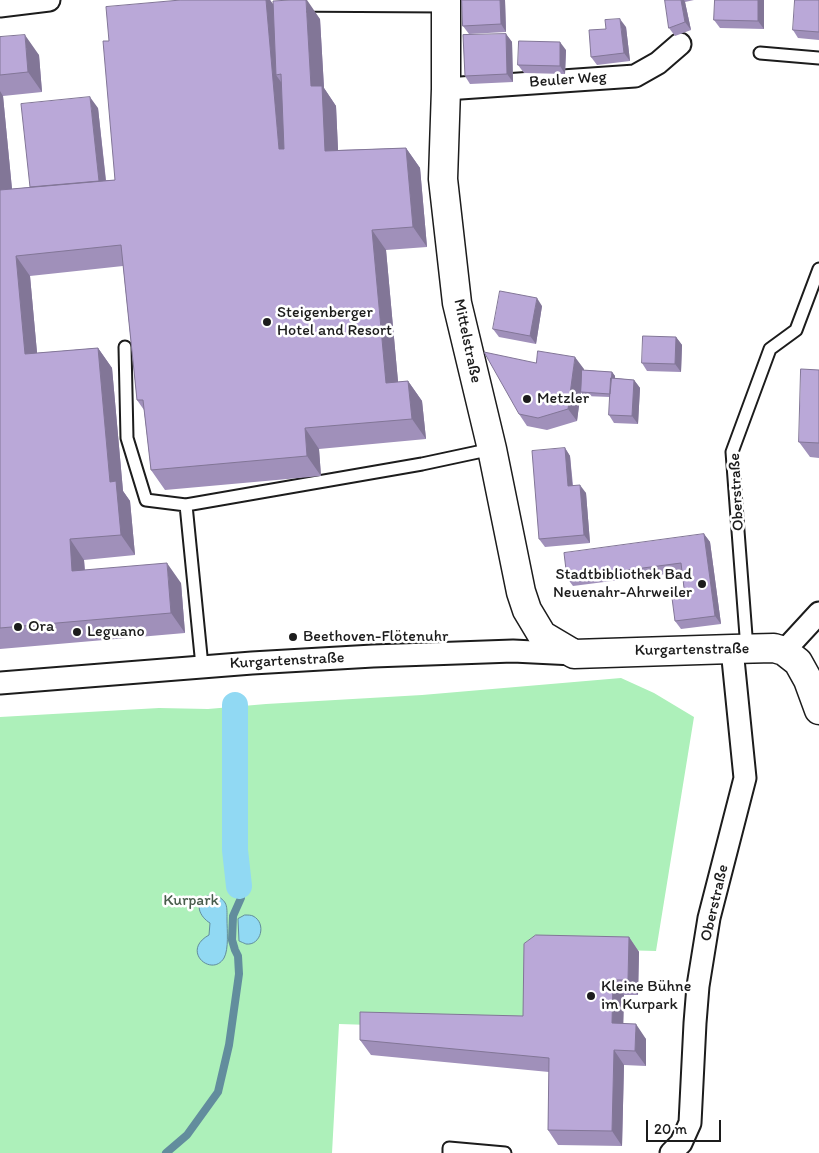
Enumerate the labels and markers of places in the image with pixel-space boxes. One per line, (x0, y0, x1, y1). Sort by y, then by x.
place label: Steigenberger Hotel and Resort (277, 303, 392, 341)
marker: Steigenberger Hotel and Resort (261, 316, 273, 328)
place label: Metzler (537, 389, 589, 409)
marker: Metzler (521, 393, 533, 405)
place label: Stadtbibliothek Bad Neuenahr-Ahrweiler (553, 565, 692, 603)
marker: Stadtbibliothek Bad Neuenahr-Ahrweiler (696, 578, 708, 590)
place label: Ora (28, 617, 54, 637)
marker: Ora (12, 621, 24, 633)
place label: Leguano (87, 622, 145, 642)
marker: Leguano (71, 626, 83, 638)
place label: Beethoven-Flötenuhr (303, 627, 448, 647)
marker: Beethoven-Flötenuhr (287, 631, 299, 643)
place label: Kleine Bühne im Kurpark (601, 977, 691, 1015)
marker: Kleine Bühne im Kurpark (585, 990, 597, 1002)

